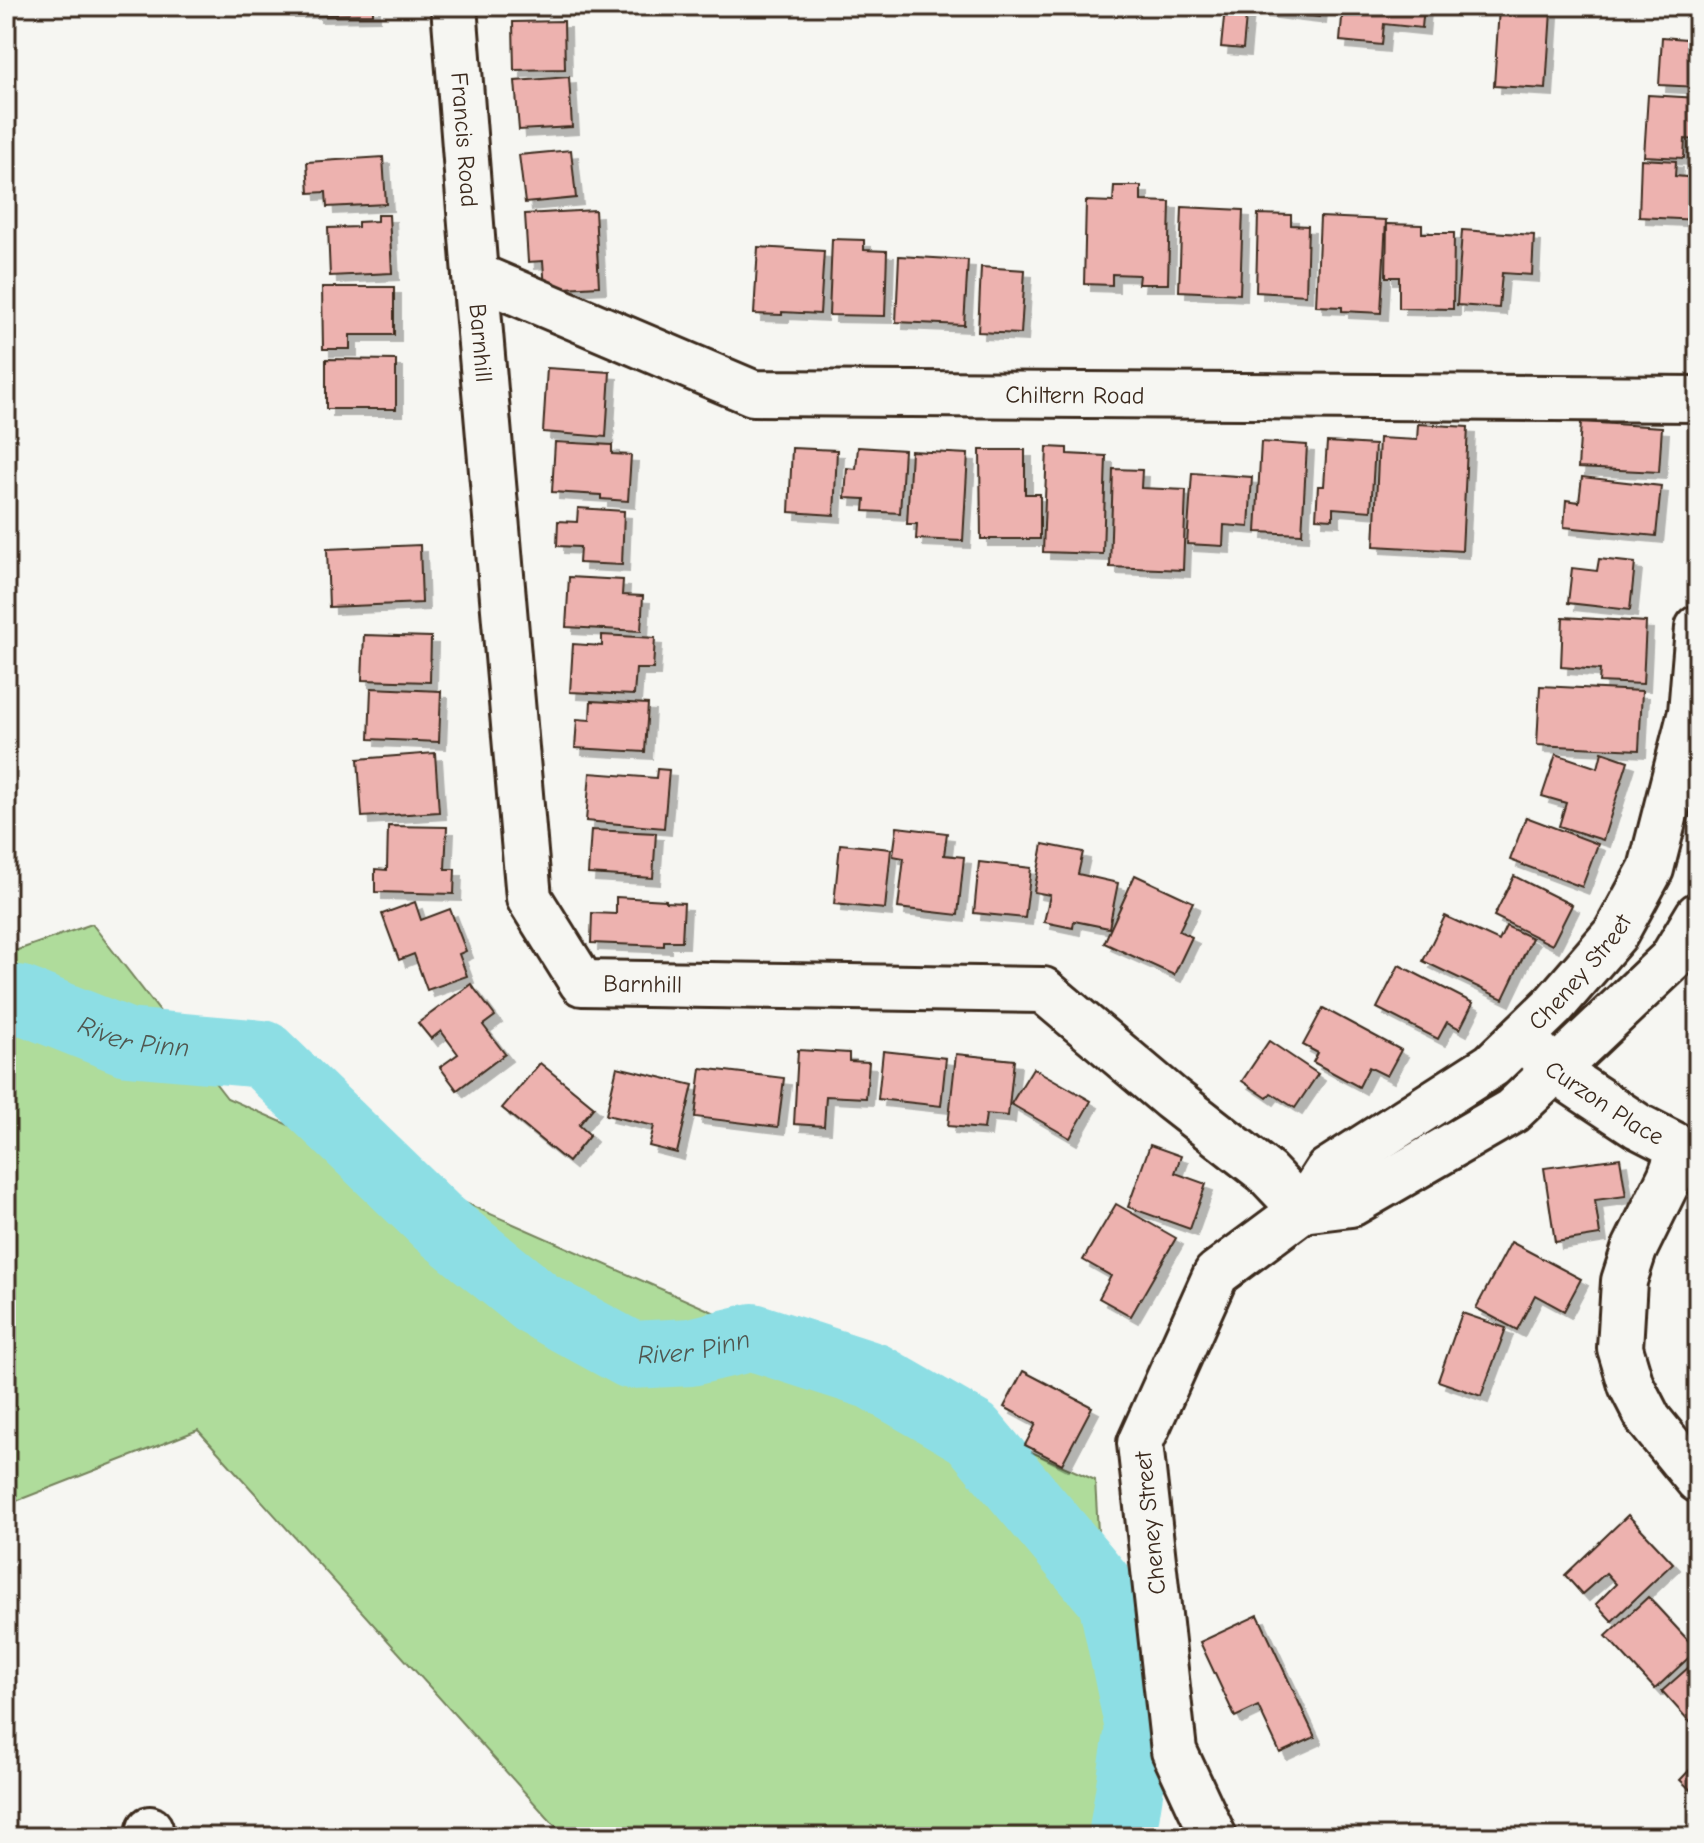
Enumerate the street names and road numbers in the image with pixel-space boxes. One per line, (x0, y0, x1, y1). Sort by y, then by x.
street label: Francis Road (445, 71, 484, 208)
street label: Barnhill (464, 302, 498, 383)
street label: Chiltern Road (1005, 381, 1145, 409)
street label: Cheney Street (1523, 909, 1638, 1036)
street label: Barnhill (603, 969, 682, 999)
street label: Curzon Place (1539, 1055, 1668, 1151)
street label: Cheney Street (1128, 1449, 1171, 1596)

